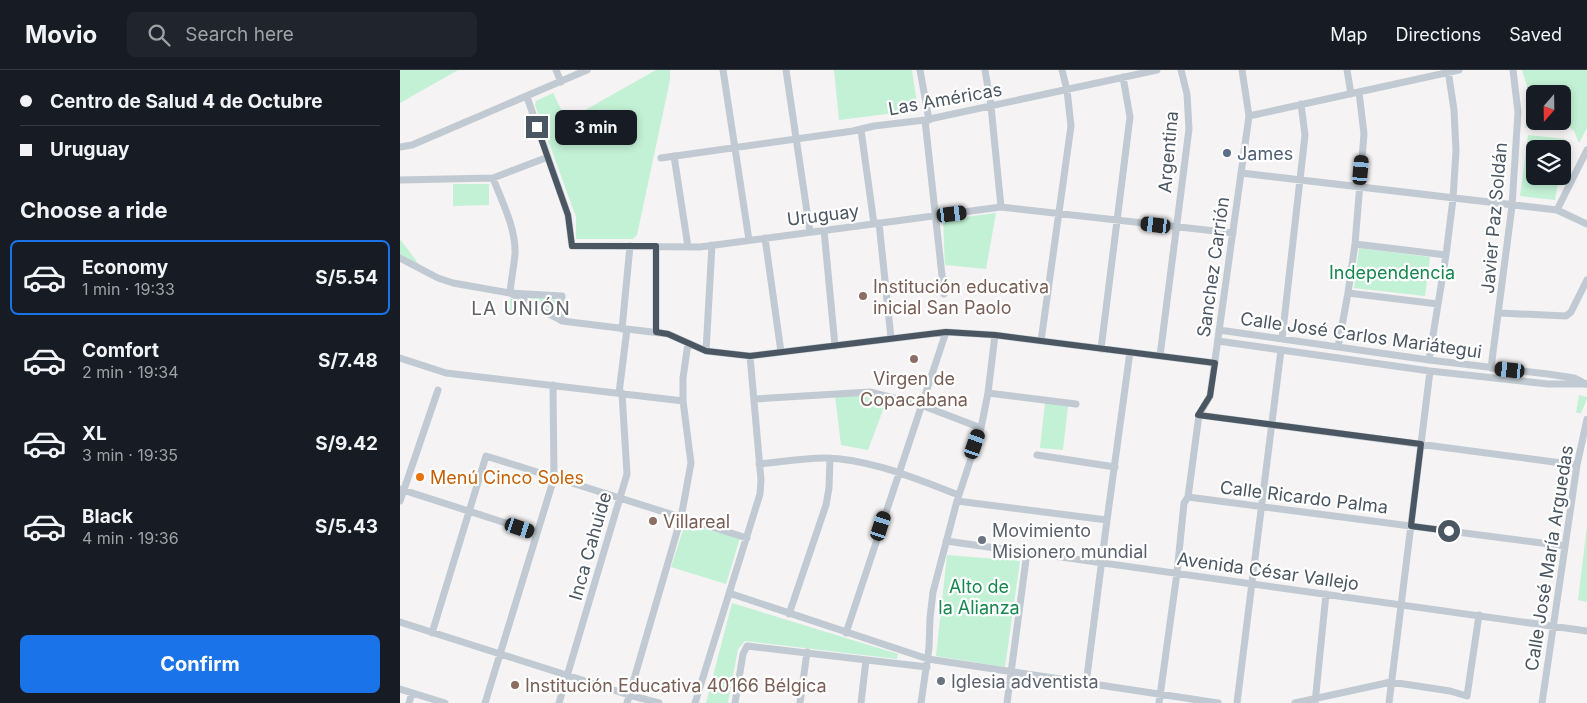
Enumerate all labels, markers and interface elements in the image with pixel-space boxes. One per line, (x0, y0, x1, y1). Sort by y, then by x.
search box (127, 12, 477, 57)
text: Movio (25, 20, 97, 49)
icon: search (145, 21, 173, 49)
text: Search here (185, 23, 294, 46)
text: Map (1330, 24, 1368, 45)
text: Directions (1396, 24, 1481, 45)
text: Saved (1509, 24, 1562, 45)
street label: Las Américas (887, 79, 1003, 119)
north arrow (1526, 85, 1571, 130)
map controls (1526, 85, 1571, 185)
text: Centro de Salud 4 de Octubre (50, 90, 323, 113)
callout: 3 min (554, 110, 637, 144)
street label: Argentina (1154, 110, 1182, 194)
route end (526, 116, 548, 138)
text: 3 min (574, 117, 618, 137)
text: Uruguay (50, 138, 129, 161)
button: layers (1526, 140, 1571, 185)
street label: Javier Paz Soldán (1477, 141, 1511, 295)
place label: James (1237, 143, 1293, 164)
marker: James (1221, 147, 1233, 159)
car (1352, 154, 1369, 186)
street label: Sanchez Carrión (1193, 195, 1233, 339)
text: Choose a ride (20, 197, 168, 223)
street label: Uruguay (786, 200, 860, 230)
car (936, 205, 967, 223)
car (1140, 216, 1171, 234)
icon: car (22, 255, 67, 300)
text: Economy (82, 256, 168, 279)
park label: Independencia (1329, 262, 1455, 283)
text: S/5.54 (315, 266, 378, 289)
place label: Institución educativa inicial San Paolo (873, 276, 1049, 318)
text: 1 min · 19:33 (82, 279, 175, 299)
marker: Institución educativa inicial San Paolo (857, 290, 869, 302)
district label: LA UNIÓN (471, 297, 571, 320)
street label: Calle José Carlos Mariátegui (1239, 308, 1483, 362)
icon: car (22, 338, 67, 383)
text: Comfort (82, 339, 159, 362)
text: S/7.48 (318, 349, 378, 372)
marker: Virgen de Copacabana (908, 353, 920, 365)
car (1494, 361, 1525, 379)
text: 2 min · 19:34 (82, 362, 178, 382)
place label: Virgen de Copacabana (860, 368, 968, 410)
icon: car (22, 421, 67, 466)
text: XL (82, 422, 107, 445)
car (963, 427, 986, 461)
text: S/9.42 (315, 432, 378, 455)
street label: Calle José María Arguedas (1521, 444, 1577, 672)
text: 3 min · 19:35 (82, 445, 178, 465)
place label: Menú Cinco Soles (430, 467, 584, 488)
marker: Menú Cinco Soles (414, 471, 426, 483)
street label: Calle Ricardo Palma (1219, 476, 1389, 518)
street label: Inca Cahuide (565, 490, 615, 602)
icon: car (22, 504, 67, 549)
text: Black (82, 505, 133, 528)
car (869, 509, 892, 543)
place label: Villareal (663, 511, 730, 532)
text: S/5.43 (315, 515, 378, 538)
marker: Villareal (647, 515, 659, 527)
car (503, 516, 536, 540)
place label: Movimiento Misionero mundial (992, 520, 1148, 562)
route start (1438, 520, 1460, 542)
text: 4 min · 19:36 (82, 528, 179, 548)
marker: Movimiento Misionero mundial (976, 534, 988, 546)
street label: Avenida César Vallejo (1176, 548, 1360, 594)
park label: Alto de la Alianza (938, 576, 1020, 618)
button: Confirm (20, 635, 380, 693)
place label: Iglesia adventista (951, 671, 1099, 692)
place label: Institución Educativa 40166 Bélgica (525, 675, 827, 696)
marker: Iglesia adventista (935, 675, 947, 687)
marker: Institución Educativa 40166 Bélgica (509, 679, 521, 691)

